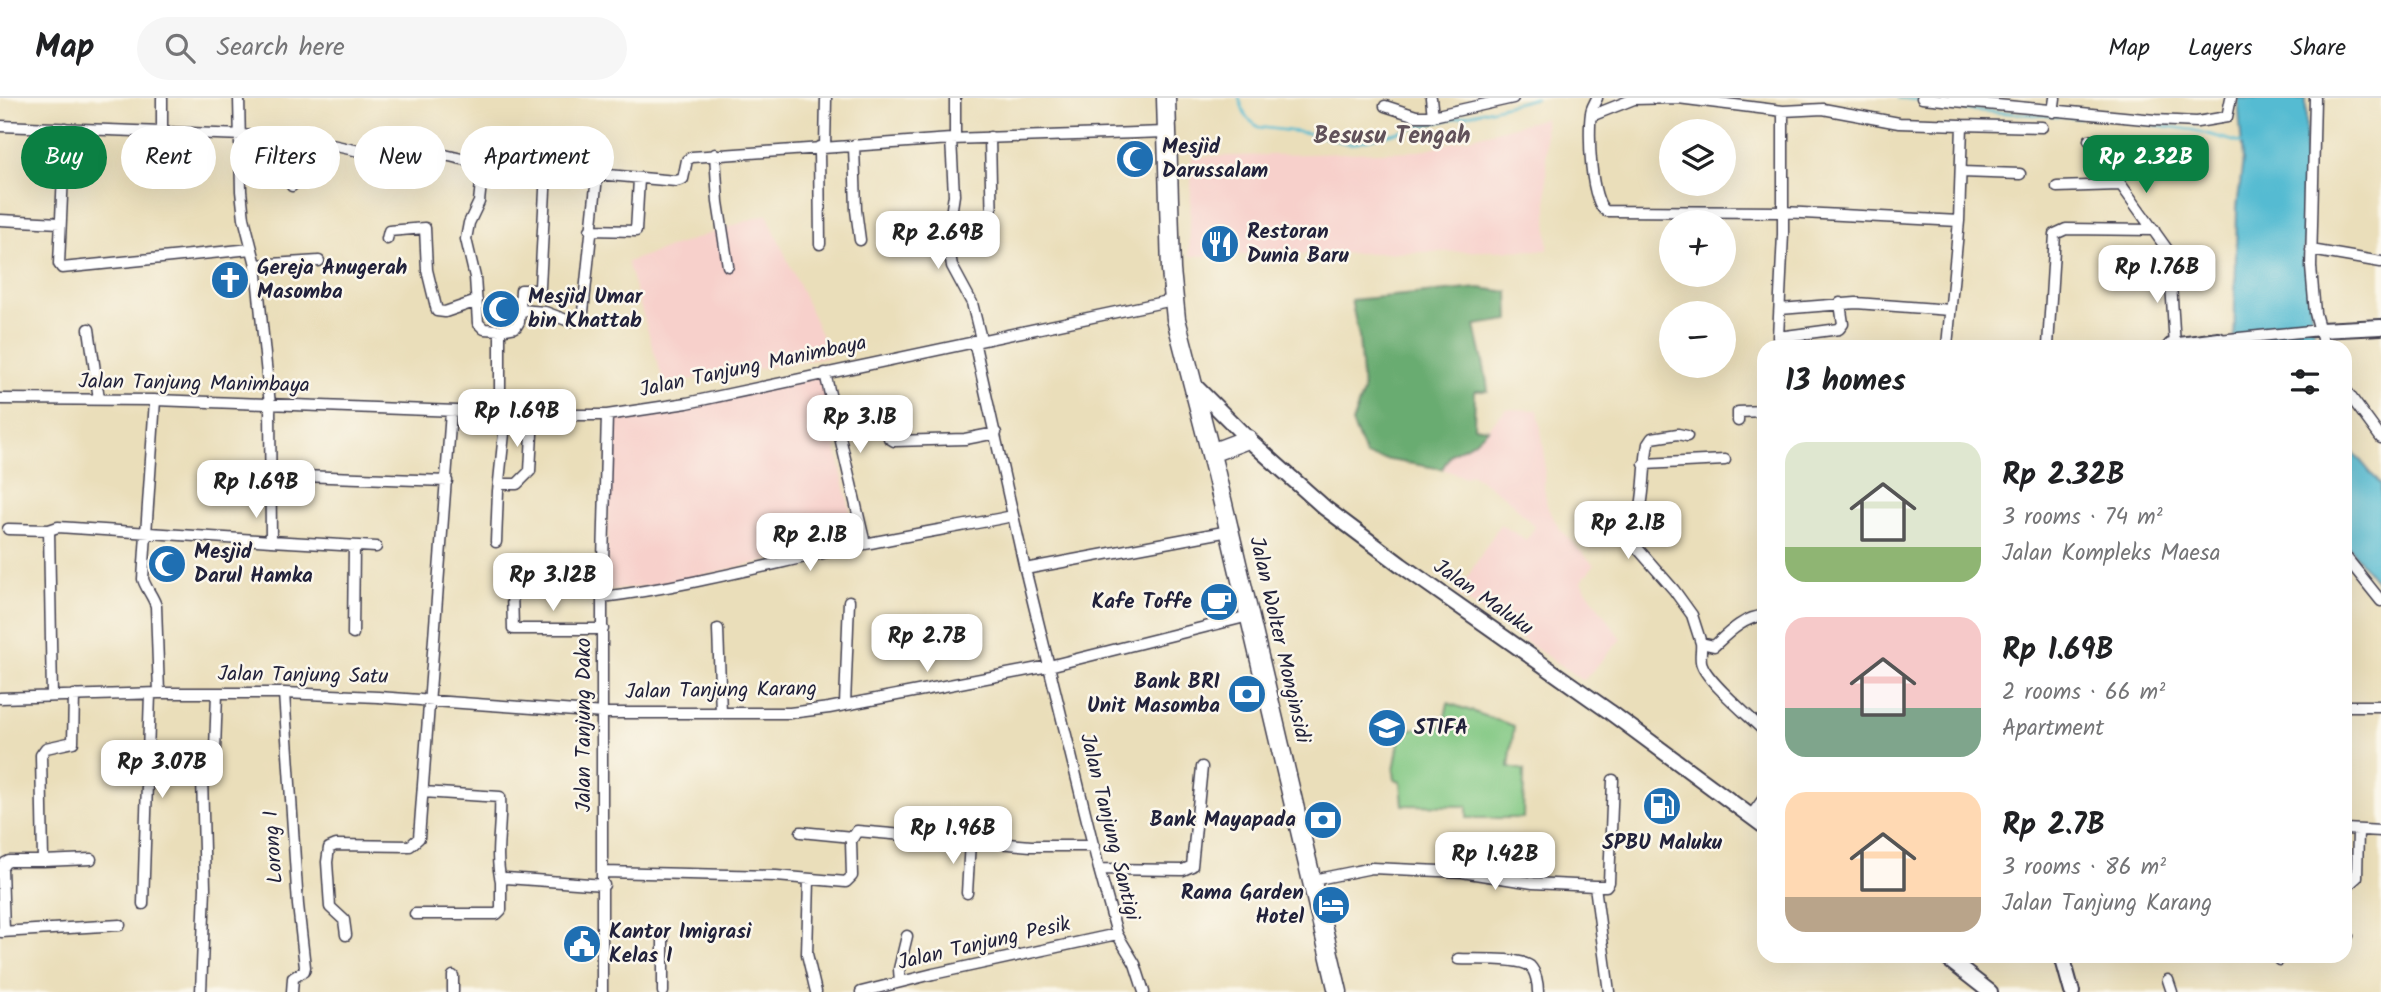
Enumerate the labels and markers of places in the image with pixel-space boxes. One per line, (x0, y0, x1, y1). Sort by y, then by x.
place label: Mesjid Darussalam (1162, 131, 1268, 188)
pin: Rp 2.32B (2074, 136, 2218, 195)
mosque icon: Mesjid Darussalam (1114, 138, 1156, 180)
pin: Rp 2.69B (866, 212, 1010, 271)
place label: Restoran Dunia Baru (1247, 216, 1349, 273)
restaurant icon: Restoran Dunia Baru (1199, 223, 1241, 265)
pin: Rp 1.76B (2085, 246, 2229, 305)
place label: Gereja Anugerah Masomba (257, 252, 408, 309)
church icon: Gereja Anugerah Masomba (209, 259, 251, 301)
place label: Mesjid Umar bin Khattab (528, 281, 644, 338)
mosque icon: Mesjid Umar bin Khattab (480, 288, 522, 330)
pin: Rp 1.69B (445, 390, 589, 449)
pin: Rp 3.1B (795, 396, 925, 455)
pin: Rp 1.69B (184, 460, 328, 520)
pin: Rp 2.1B (1563, 502, 1693, 561)
pin: Rp 2.1B (745, 514, 875, 573)
place label: Mesjid Darul Hamka (194, 536, 313, 593)
mosque icon: Mesjid Darul Hamka (146, 543, 188, 585)
pin: Rp 3.12B (481, 554, 625, 613)
cafe icon: Kafe Toffe (1198, 581, 1240, 623)
place label: Kafe Toffe (1092, 586, 1192, 619)
pin: Rp 2.7B (862, 614, 992, 674)
place label: Bank BRI Unit Masomba (1087, 666, 1220, 723)
bank icon: Bank BRI Unit Masomba (1226, 673, 1268, 715)
school or university icon: STIFA (1366, 707, 1408, 749)
place label: STIFA (1414, 712, 1468, 745)
pin: Rp 3.07B (90, 740, 234, 800)
fuel station icon: SPBU Maluku (1641, 785, 1683, 827)
bank icon: Bank Mayapada (1302, 799, 1344, 841)
place label: Bank Mayapada (1150, 804, 1296, 837)
pin: Rp 1.96B (881, 806, 1025, 866)
place label: SPBU Maluku (1602, 827, 1723, 860)
pin: Rp 1.42B (1423, 832, 1567, 892)
place label: Rama Garden Hotel (1181, 877, 1304, 934)
hotel icon: Rama Garden Hotel (1310, 884, 1352, 926)
place label: Kantor Imigrasi Kelas I (609, 916, 752, 973)
public building icon: Kantor Imigrasi Kelas I (561, 923, 603, 965)

